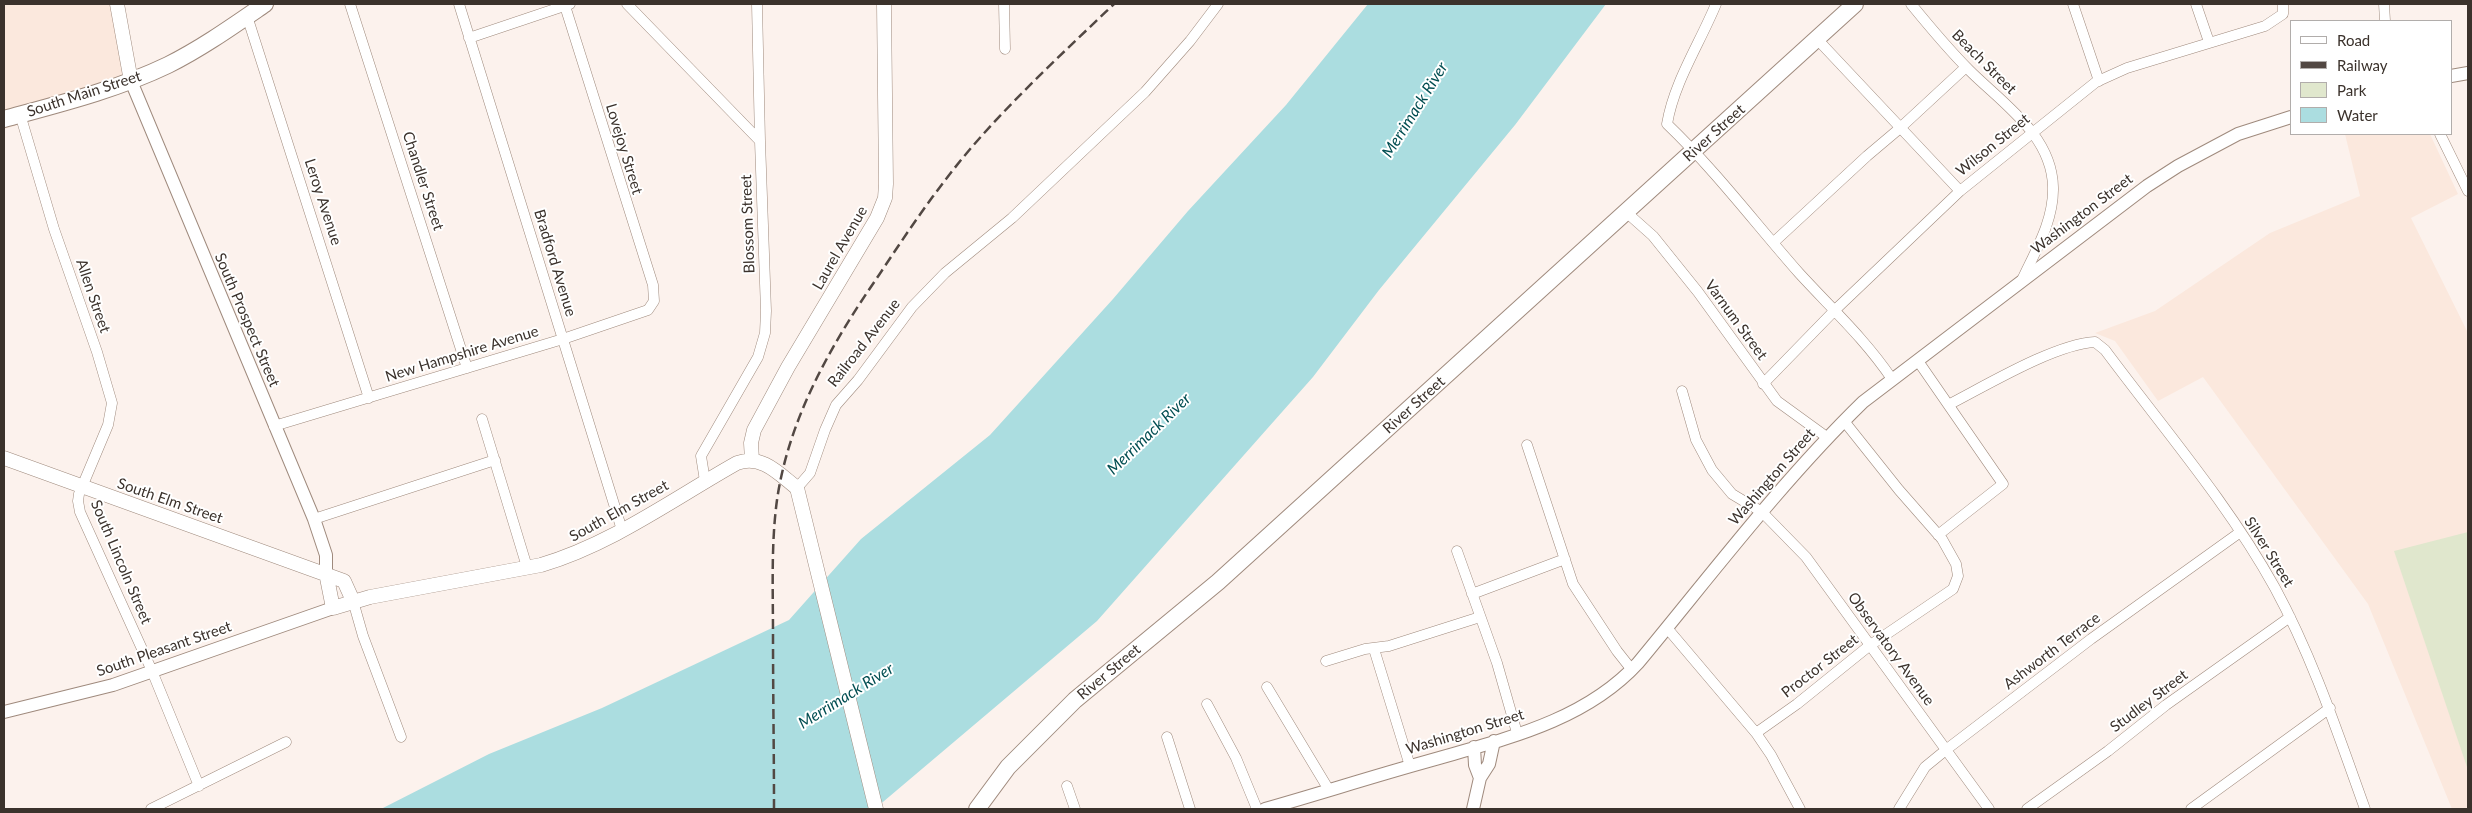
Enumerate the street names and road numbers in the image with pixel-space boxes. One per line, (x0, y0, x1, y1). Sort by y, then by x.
street label: Beach Street (1948, 26, 2020, 98)
street label: South Main Street (25, 67, 143, 121)
street label: River Street (1679, 101, 1749, 165)
street label: Lovejoy Street (602, 102, 646, 196)
street label: Wilson Street (1953, 110, 2033, 180)
street label: Chandler Street (399, 129, 447, 233)
street label: Leroy Avenue (301, 157, 345, 247)
street label: Washington Street (2028, 170, 2136, 258)
street label: Blossom Street (737, 174, 759, 274)
street label: Laurel Avenue (809, 203, 871, 293)
street label: Bradford Avenue (530, 207, 580, 319)
street label: South Prospect Street (211, 250, 283, 390)
street label: Allen Street (72, 257, 114, 335)
street label: Varnum Street (1701, 277, 1771, 363)
street label: Railroad Avenue (824, 295, 904, 391)
street label: New Hampshire Avenue (383, 322, 541, 386)
street label: River Street (1379, 373, 1449, 437)
street label: Washington Street (1725, 425, 1819, 529)
street label: South Elm Street (115, 475, 225, 527)
street label: South Elm Street (566, 476, 672, 546)
street label: South Lincoln Street (87, 497, 155, 627)
street label: Silver Street (2240, 514, 2298, 590)
street label: Observatory Avenue (1844, 589, 1938, 709)
street label: Ashworth Terrace (2000, 609, 2104, 693)
street label: South Pleasant Street (94, 617, 234, 681)
street label: Proctor Street (1778, 630, 1862, 702)
street label: River Street (1074, 640, 1144, 704)
street label: Studley Street (2107, 666, 2191, 736)
street label: Washington Street (1404, 706, 1526, 758)

